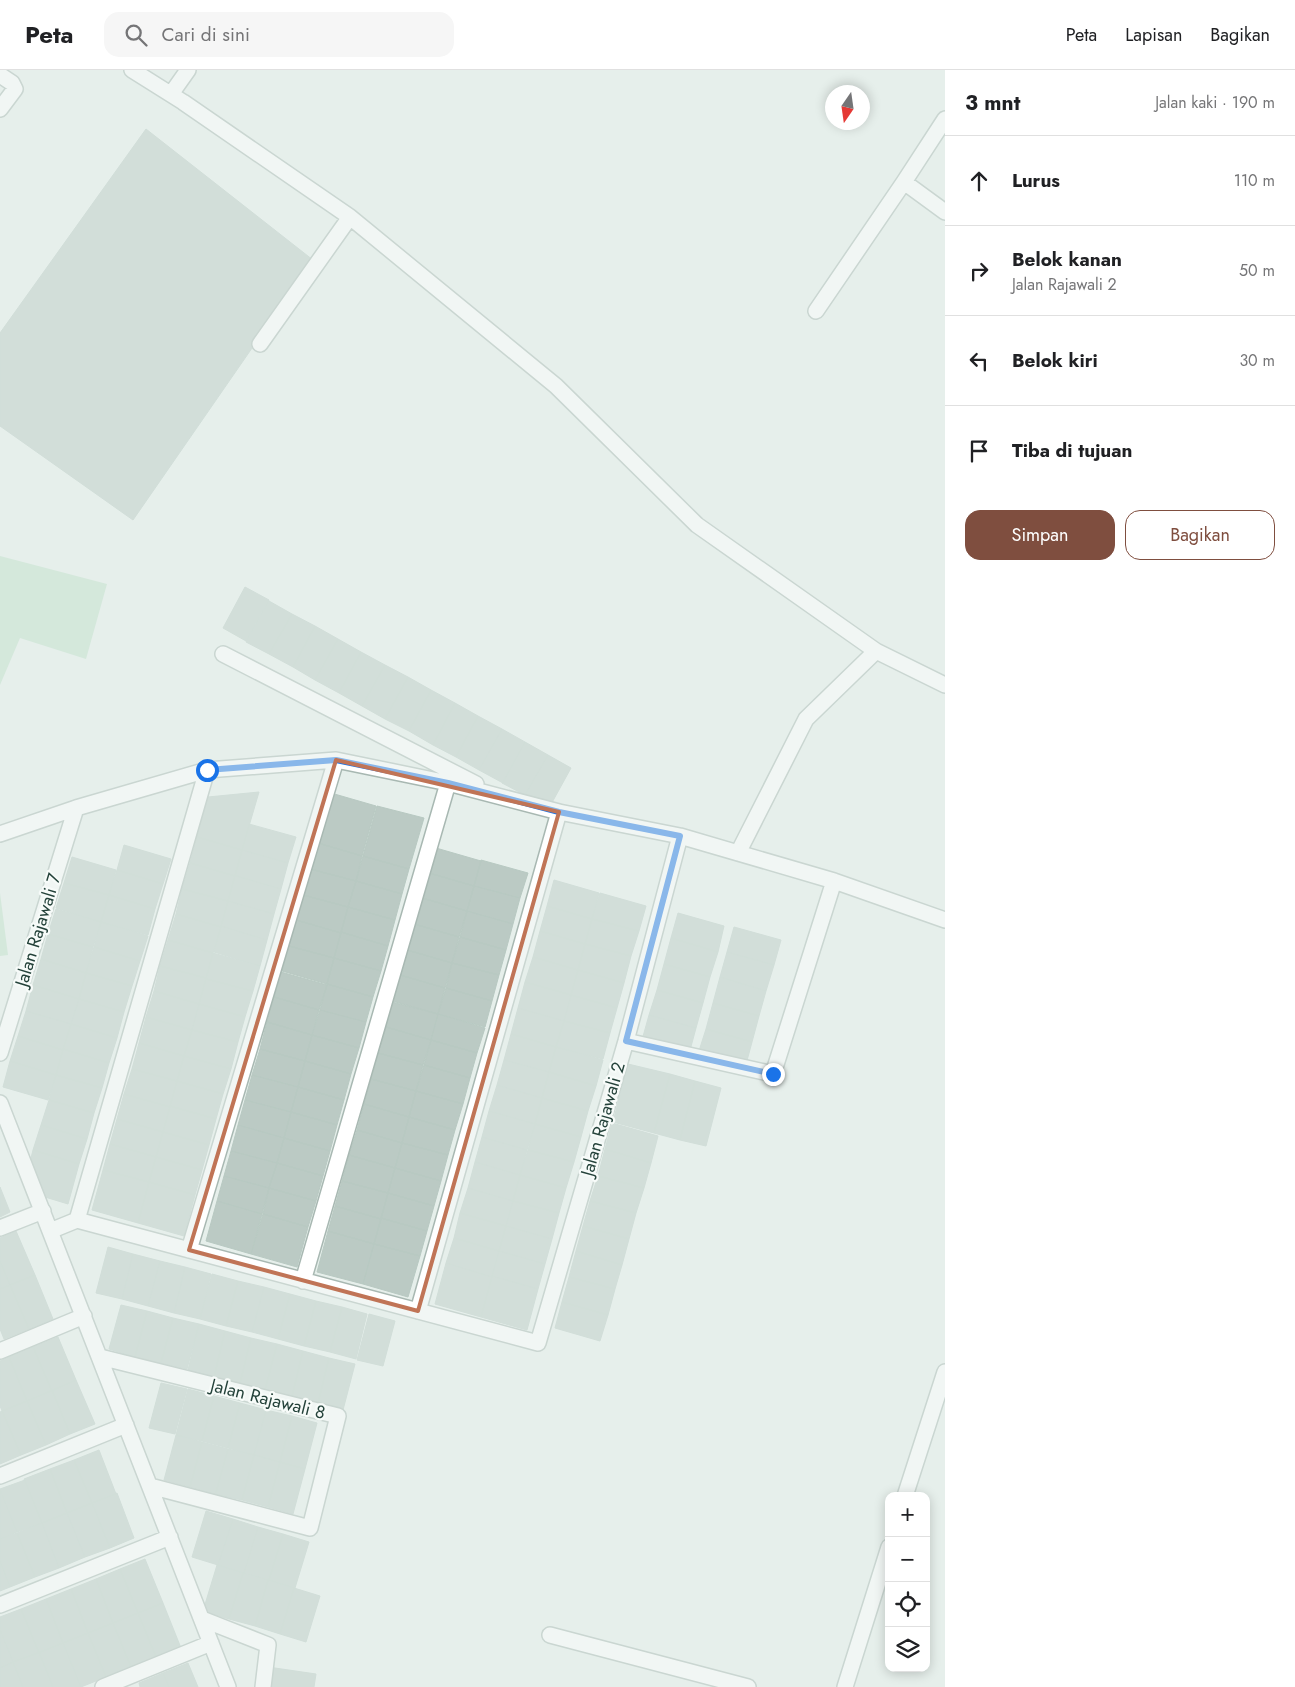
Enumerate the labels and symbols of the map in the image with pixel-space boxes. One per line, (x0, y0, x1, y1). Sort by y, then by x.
north arrow (825, 85, 870, 130)
route start (196, 759, 219, 782)
street label: Jalan Rajawali 7 (8, 870, 68, 992)
street label: Jalan Rajawali 2 (574, 1059, 632, 1181)
route end (762, 1063, 785, 1086)
street label: Jalan Rajawali 8 (206, 1372, 328, 1426)

